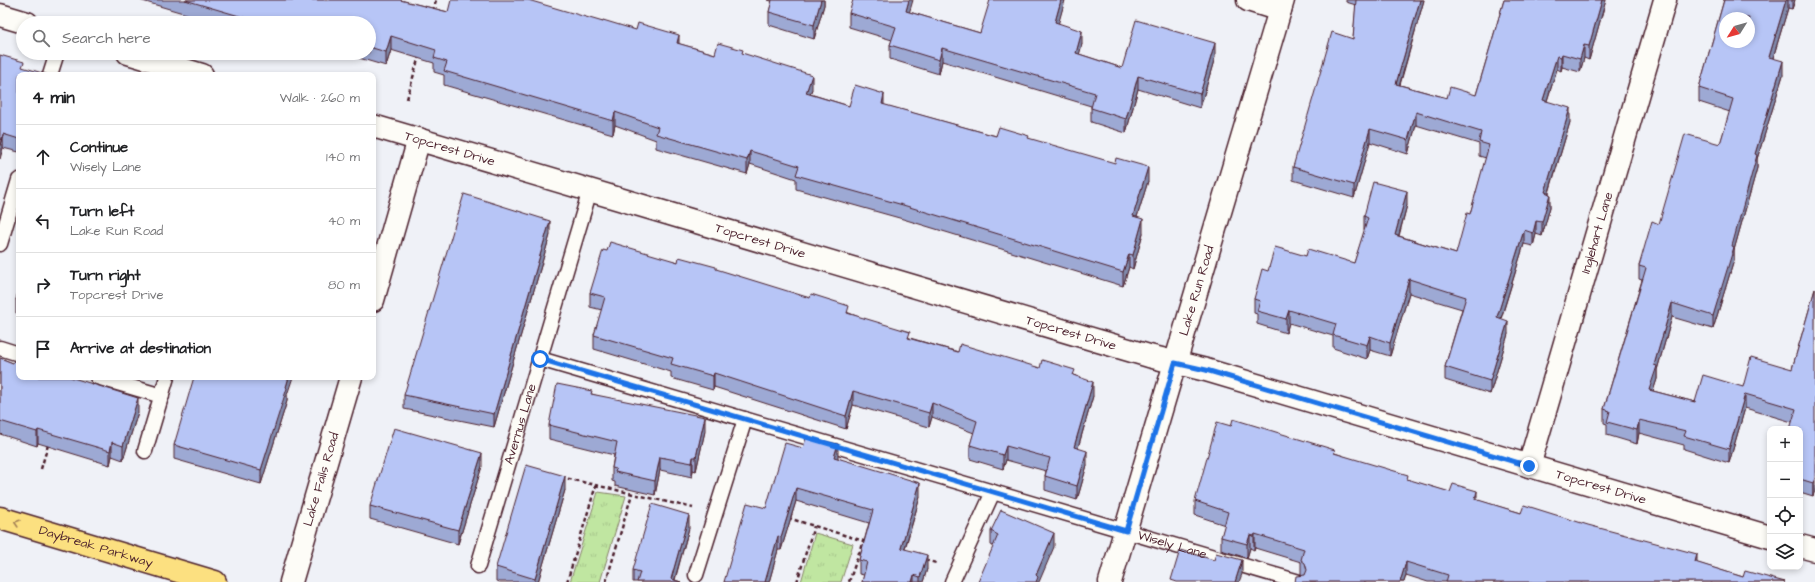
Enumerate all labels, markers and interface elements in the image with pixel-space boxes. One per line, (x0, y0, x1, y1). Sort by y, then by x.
north arrow (1719, 12, 1755, 48)
search box (16, 16, 376, 60)
icon: search (30, 27, 52, 49)
text: Search here (62, 28, 151, 49)
text: 4 min (32, 86, 75, 110)
text: Walk · 260 m (280, 89, 360, 107)
street label: Topcrest Drive (402, 127, 497, 171)
text: Continue (70, 137, 128, 158)
icon: ahead (32, 146, 54, 168)
text: 140 m (326, 148, 360, 166)
text: Wisely Lane (70, 158, 141, 176)
street label: Inglehart Lane (1577, 190, 1618, 276)
text: Turn left (70, 201, 134, 222)
icon: left (32, 210, 54, 232)
text: 40 m (328, 212, 360, 230)
street label: Topcrest Drive (713, 219, 808, 263)
text: Lake Run Road (70, 222, 163, 240)
street label: Lake Run Road (1175, 243, 1219, 338)
text: Turn right (70, 265, 141, 286)
icon: right (32, 274, 54, 296)
text: 80 m (328, 276, 360, 294)
text: Topcrest Drive (70, 286, 163, 304)
street label: Topcrest Drive (1024, 311, 1118, 355)
icon: arrive (32, 338, 54, 360)
text: Arrive at destination (70, 338, 211, 359)
route start (531, 350, 549, 368)
street label: Avernus Lane (500, 382, 541, 467)
map controls (1767, 426, 1803, 570)
button: + (1767, 426, 1803, 462)
street label: Lake Falls Road (299, 430, 343, 529)
route end (1520, 457, 1538, 475)
button: − (1767, 462, 1803, 498)
street label: Topcrest Drive (1554, 465, 1648, 509)
button: locate (1767, 498, 1803, 534)
one-way arrow (13, 519, 20, 528)
street label: Daybreak Parkway (37, 521, 155, 573)
street label: Wisely Lane (1135, 526, 1209, 563)
button: layers (1767, 534, 1803, 570)

